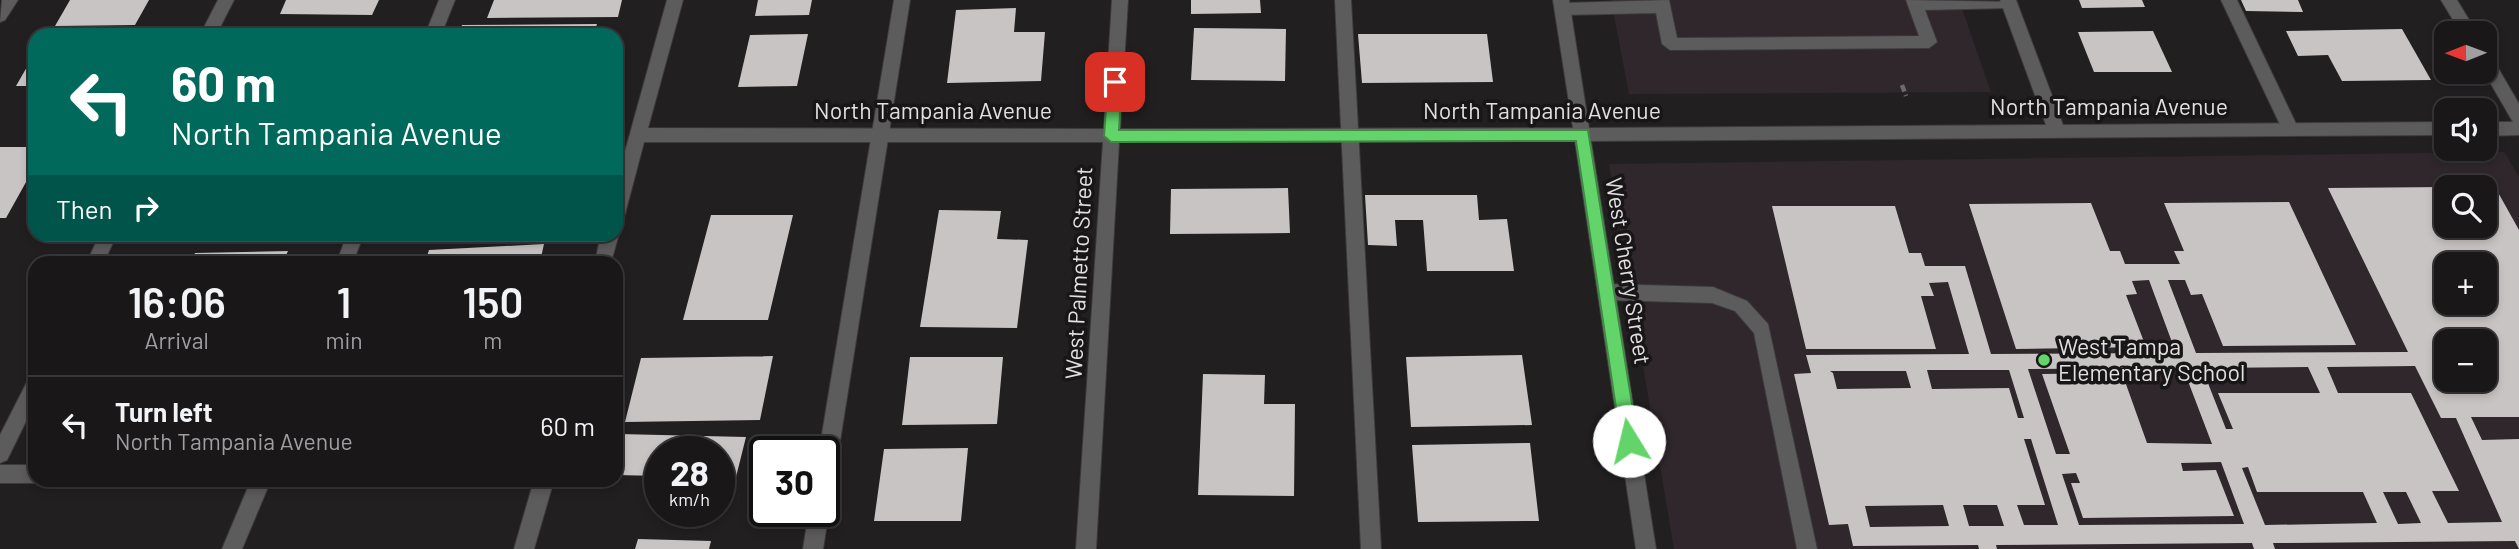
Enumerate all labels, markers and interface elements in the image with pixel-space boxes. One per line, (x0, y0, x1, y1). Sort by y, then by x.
north arrow (2434, 21, 2497, 84)
map controls (2434, 21, 2497, 392)
pin (1085, 52, 1145, 112)
text: 60 m (171, 53, 276, 112)
icon: left (56, 56, 147, 147)
icon: arrive (1096, 63, 1134, 101)
street label: North Tampania Avenue (1990, 92, 2228, 120)
street label: North Tampania Avenue (814, 96, 1052, 124)
street label: North Tampania Avenue (1423, 96, 1661, 124)
button: sound (2434, 98, 2497, 161)
text: North Tampania Avenue (171, 113, 502, 151)
street label: West Palmetto Street (1058, 166, 1098, 380)
street label: West Cherry Street (1600, 175, 1658, 366)
button: search (2434, 175, 2497, 238)
icon: right (127, 189, 165, 227)
text: Then (56, 193, 113, 224)
button: + (2434, 252, 2497, 315)
text: 16:06 (128, 276, 226, 326)
text: 1 (337, 276, 351, 326)
text: 150 (462, 276, 523, 326)
text: Arrival (145, 326, 209, 354)
text: min (325, 326, 363, 354)
text: m (483, 326, 502, 354)
button: − (2434, 329, 2497, 392)
place label: West Tampa Elementary School (2058, 332, 2245, 386)
marker: West Tampa Elementary School (2036, 352, 2052, 368)
text: Turn left (115, 396, 213, 427)
position arrow (1592, 404, 1666, 478)
icon: left (56, 406, 94, 444)
text: 60 m (540, 410, 595, 441)
text: North Tampania Avenue (115, 427, 353, 455)
speed limit sign: 30 (749, 436, 840, 527)
text: 28 (670, 451, 709, 493)
text: km/h (669, 488, 710, 510)

